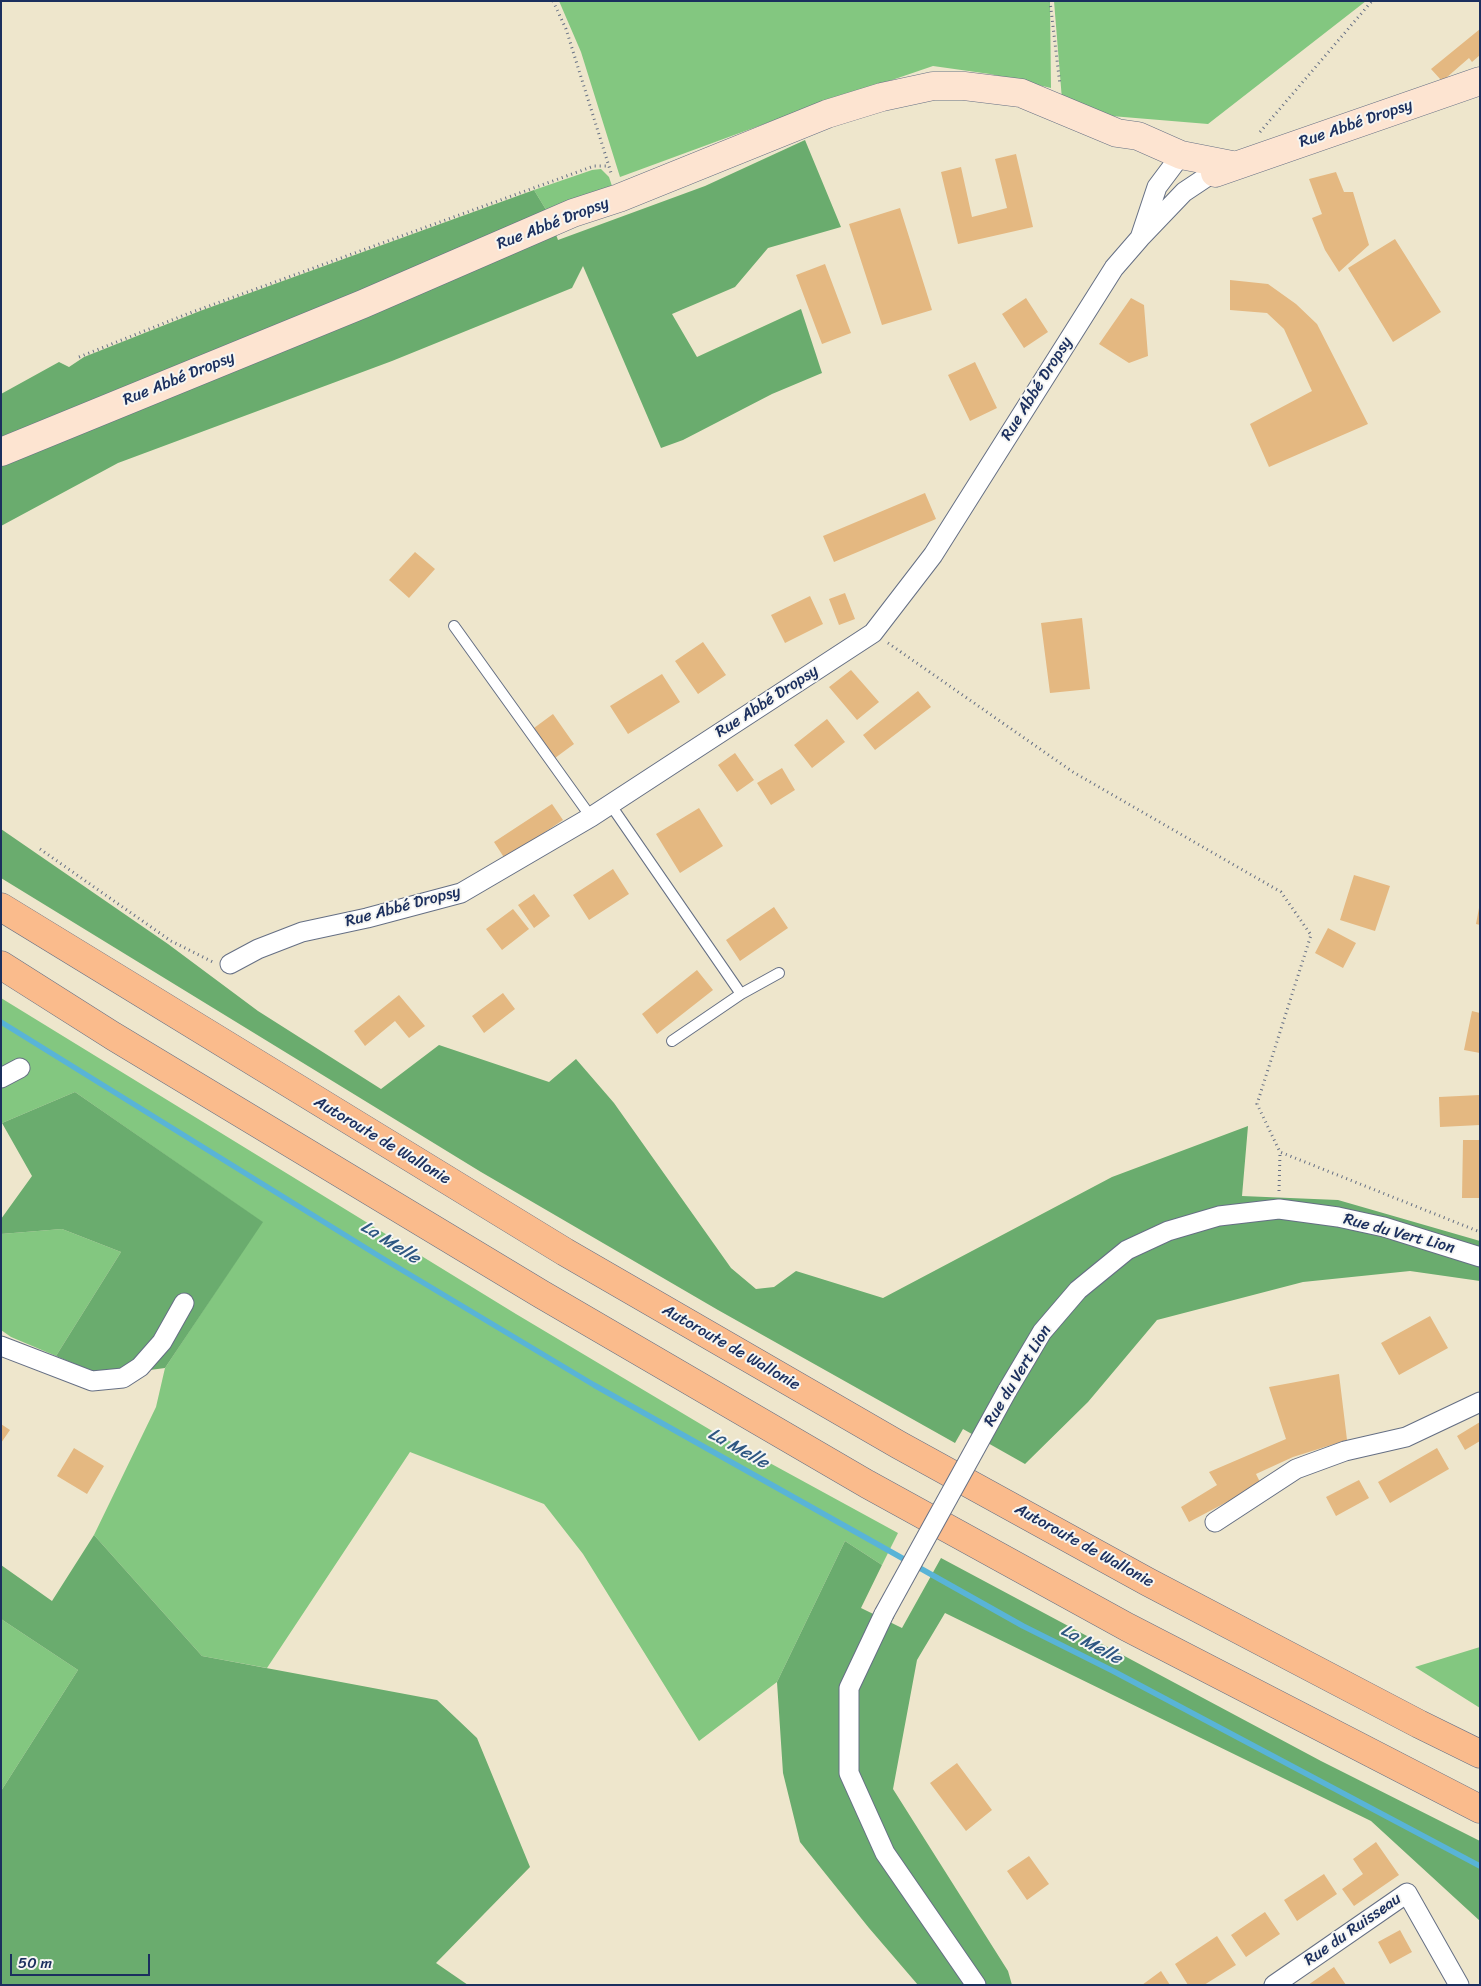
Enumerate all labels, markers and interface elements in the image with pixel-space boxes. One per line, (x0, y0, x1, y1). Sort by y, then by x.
street label: Rue Abbé Dropsy (1297, 96, 1415, 152)
street label: Rue Abbé Dropsy (494, 194, 612, 254)
street label: Rue Abbé Dropsy (997, 334, 1077, 444)
street label: Rue Abbé Dropsy (120, 348, 238, 410)
street label: Rue Abbé Dropsy (712, 662, 822, 742)
street label: Rue Abbé Dropsy (343, 882, 463, 932)
street label: Autoroute de Wallonie (310, 1093, 454, 1189)
street label: Rue du Vert Lion (1341, 1210, 1457, 1258)
water label: La Melle (357, 1216, 423, 1270)
street label: Autoroute de Wallonie (659, 1301, 803, 1395)
street label: Rue du Vert Lion (980, 1322, 1056, 1430)
water label: La Melle (704, 1424, 772, 1474)
street label: Autoroute de Wallonie (1011, 1500, 1157, 1592)
water label: La Melle (1057, 1620, 1125, 1670)
street label: Rue du Ruisseau (1301, 1890, 1405, 1970)
scale bar (12, 1944, 152, 1976)
text: 50 m (18, 1950, 52, 1976)

